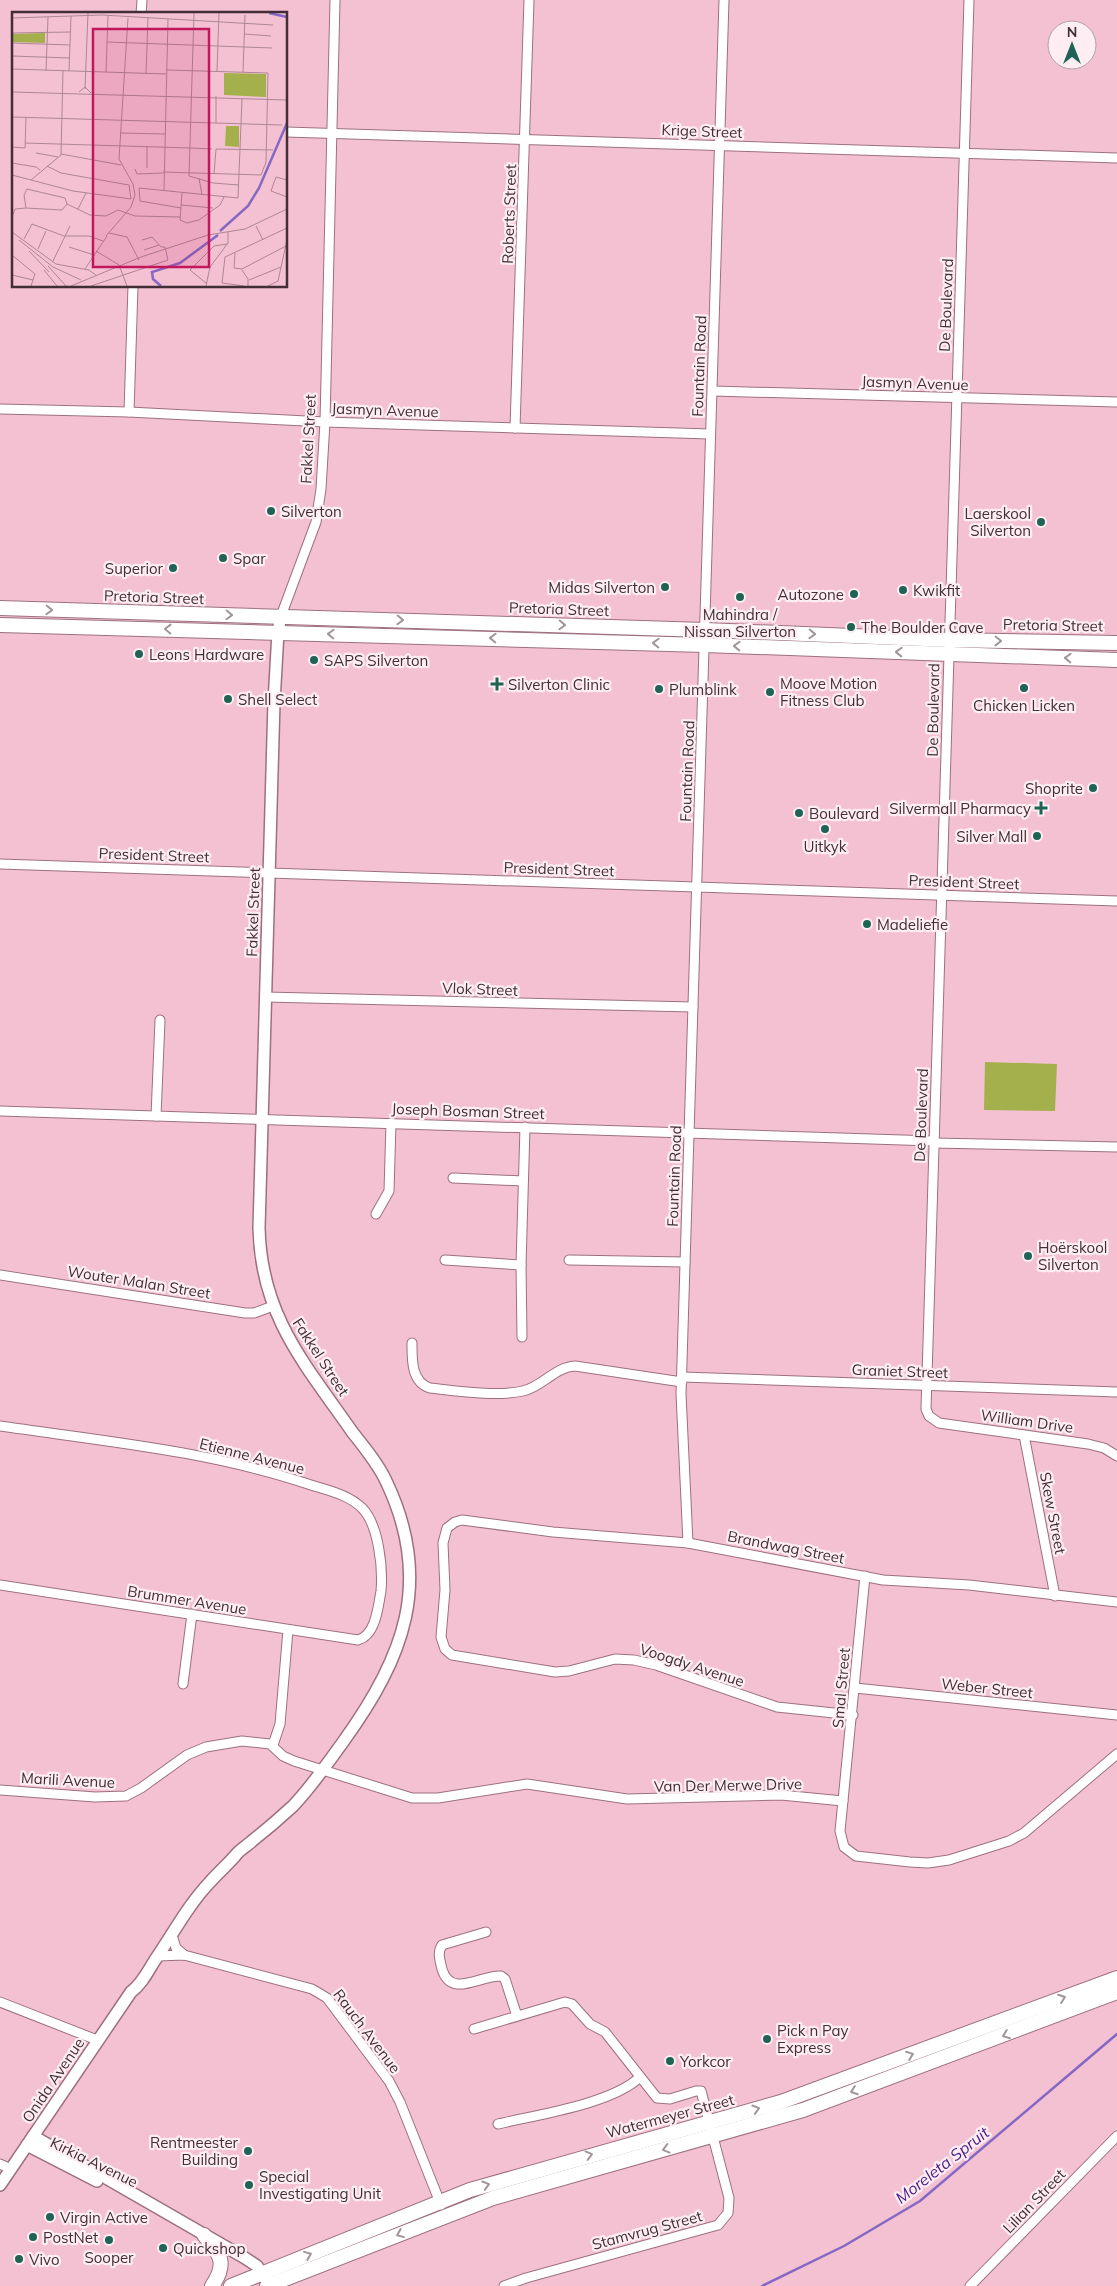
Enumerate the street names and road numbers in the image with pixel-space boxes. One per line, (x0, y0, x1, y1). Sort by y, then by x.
street label: Krige Street (661, 120, 743, 142)
street label: Roberts Street (498, 164, 520, 264)
street label: De Boulevard (935, 258, 957, 352)
street label: Fountain Road (688, 315, 710, 417)
street label: Jasmyn Avenue (861, 372, 969, 394)
street label: Fakkel Street (296, 394, 320, 484)
street label: Jasmyn Avenue (331, 399, 439, 421)
street label: Pretoria Street (104, 586, 204, 608)
street label: Pretoria Street (509, 598, 609, 620)
street label: Pretoria Street (1003, 615, 1103, 635)
street label: De Boulevard (923, 663, 943, 757)
street label: Fountain Road (676, 720, 698, 822)
street label: President Street (98, 844, 210, 866)
street label: President Street (503, 858, 615, 880)
street label: Fakkel Street (242, 867, 264, 957)
street label: President Street (908, 871, 1020, 893)
street label: Vlok Street (442, 978, 518, 1000)
street label: De Boulevard (910, 1068, 932, 1162)
street label: Joseph Bosman Street (391, 1099, 545, 1123)
street label: Fountain Road (663, 1125, 685, 1227)
street label: Wouter Malan Street (66, 1261, 212, 1303)
street label: Fakkel Street (289, 1314, 353, 1400)
street label: Graniet Street (851, 1360, 949, 1382)
street label: William Drive (979, 1405, 1075, 1437)
street label: Etienne Avenue (197, 1434, 307, 1478)
street label: Skew Street (1036, 1470, 1070, 1556)
street label: Brandwag Street (726, 1526, 846, 1568)
street label: Brummer Avenue (126, 1581, 248, 1619)
street label: Voogdy Avenue (637, 1639, 747, 1691)
street label: Smal Street (828, 1647, 854, 1729)
street label: Weber Street (940, 1674, 1034, 1702)
street label: Marili Avenue (20, 1768, 116, 1792)
street label: Van Der Merwe Drive (654, 1774, 802, 1796)
street label: Rauch Avenue (329, 1985, 405, 2077)
street label: Onida Avenue (18, 2034, 88, 2126)
street label: Watermeyer Street (604, 2090, 736, 2142)
street label: Kirkia Avenue (47, 2133, 141, 2191)
street label: Lilian Street (999, 2165, 1069, 2237)
street label: Stamvrug Street (590, 2206, 704, 2254)

